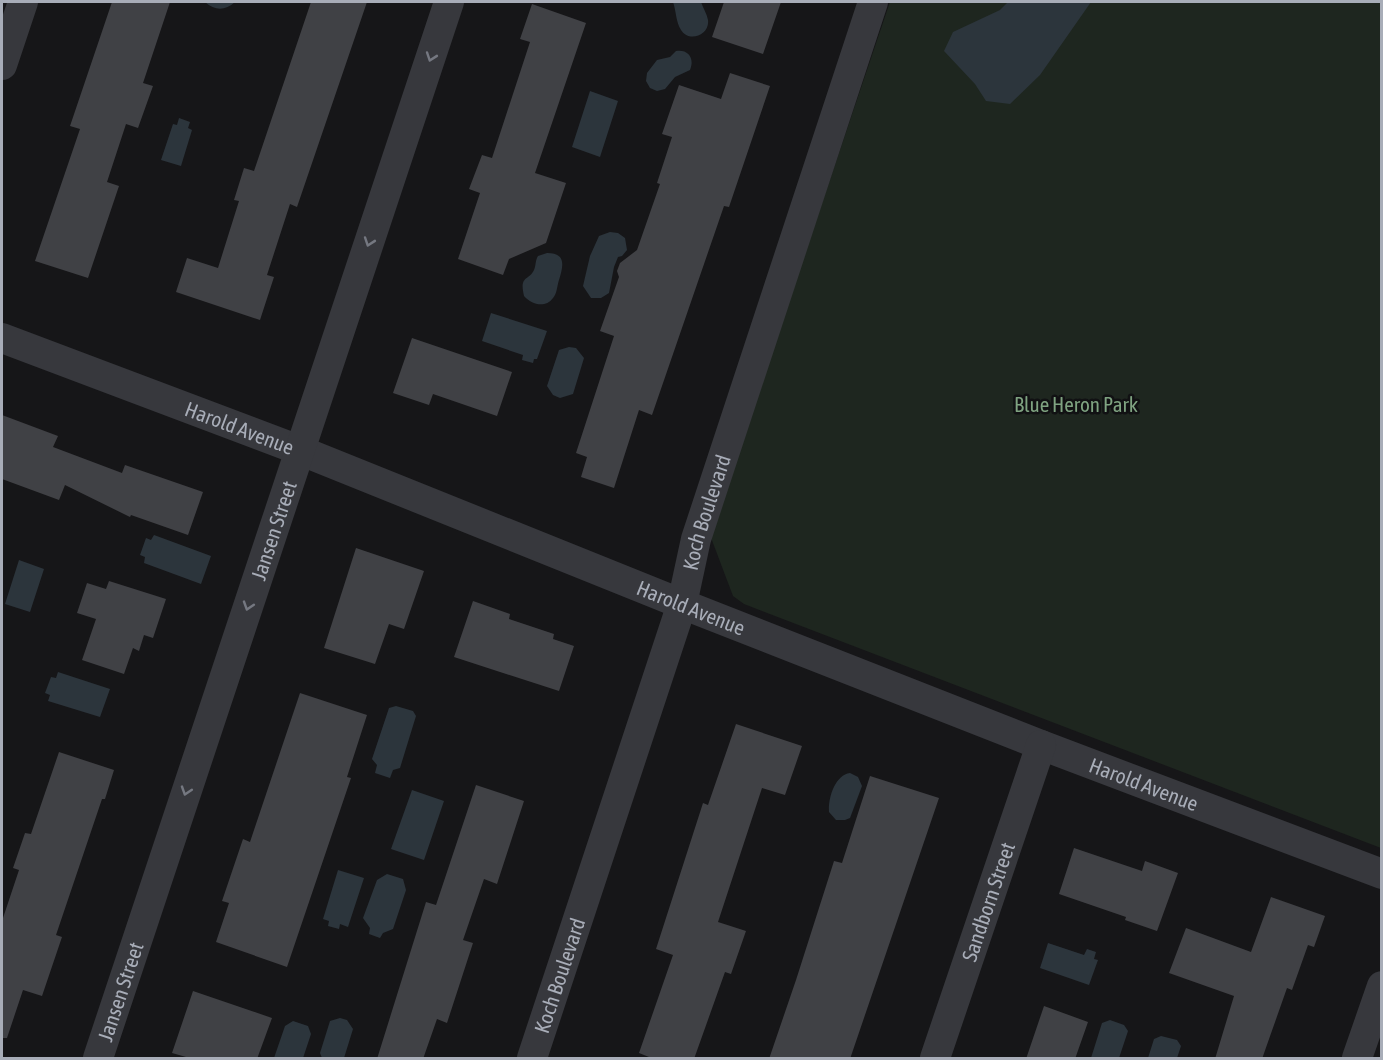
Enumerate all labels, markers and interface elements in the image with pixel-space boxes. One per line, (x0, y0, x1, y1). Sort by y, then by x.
one-way arrow (425, 51, 438, 62)
one-way arrow (363, 236, 376, 247)
park label: Blue Heron Park (1014, 392, 1138, 416)
street label: Harold Avenue (182, 396, 297, 459)
street label: Koch Boulevard (678, 451, 735, 572)
street label: Jansen Street (246, 478, 301, 583)
street label: Harold Avenue (634, 575, 749, 640)
one-way arrow (242, 600, 255, 611)
street label: Harold Avenue (1086, 752, 1202, 815)
one-way arrow (181, 785, 194, 796)
street label: Sandborn Street (957, 839, 1019, 964)
street label: Koch Boulevard (529, 915, 589, 1036)
street label: Jansen Street (92, 939, 148, 1044)

